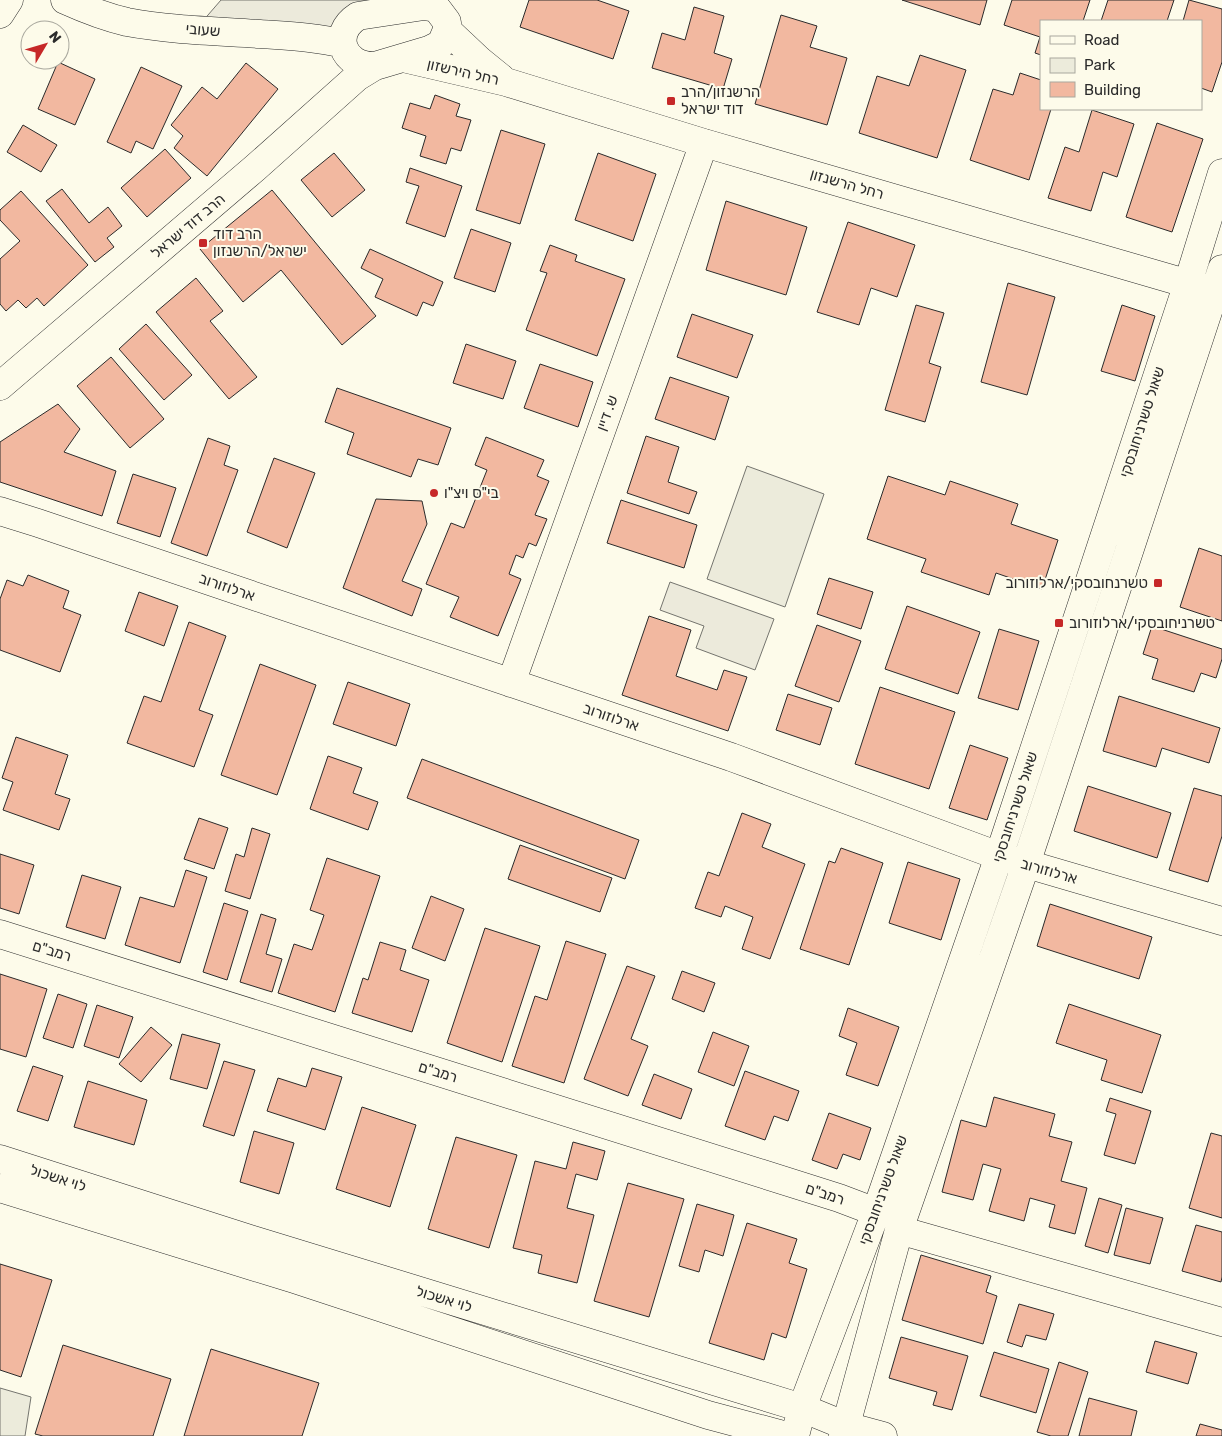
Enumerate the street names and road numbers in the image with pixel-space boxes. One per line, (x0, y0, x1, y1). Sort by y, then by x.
street label: שעובי (185, 20, 221, 40)
street label: רחל הירשזון (425, 55, 501, 89)
street label: רחל הרשנזון (808, 165, 886, 203)
street label: הרב דוד ישראל (147, 190, 229, 262)
street label: שאול טשרניחובסקי (1116, 364, 1168, 480)
street label: ש. דיין (592, 393, 622, 433)
street label: ארלוזורוב (197, 569, 258, 605)
street label: ארלוזורוב (581, 699, 642, 735)
street label: שאול טשרניחובסקי (989, 749, 1041, 865)
street label: ארלוזורוב (1019, 854, 1080, 888)
street label: רמב"ם (30, 937, 74, 965)
street label: רמב"ם (416, 1058, 460, 1086)
street label: שאול טשרניחובסקי (855, 1133, 911, 1247)
street label: לוי אשכול (28, 1160, 89, 1196)
street label: רמב"ם (803, 1179, 847, 1209)
street label: לוי אשכול (414, 1282, 475, 1316)

